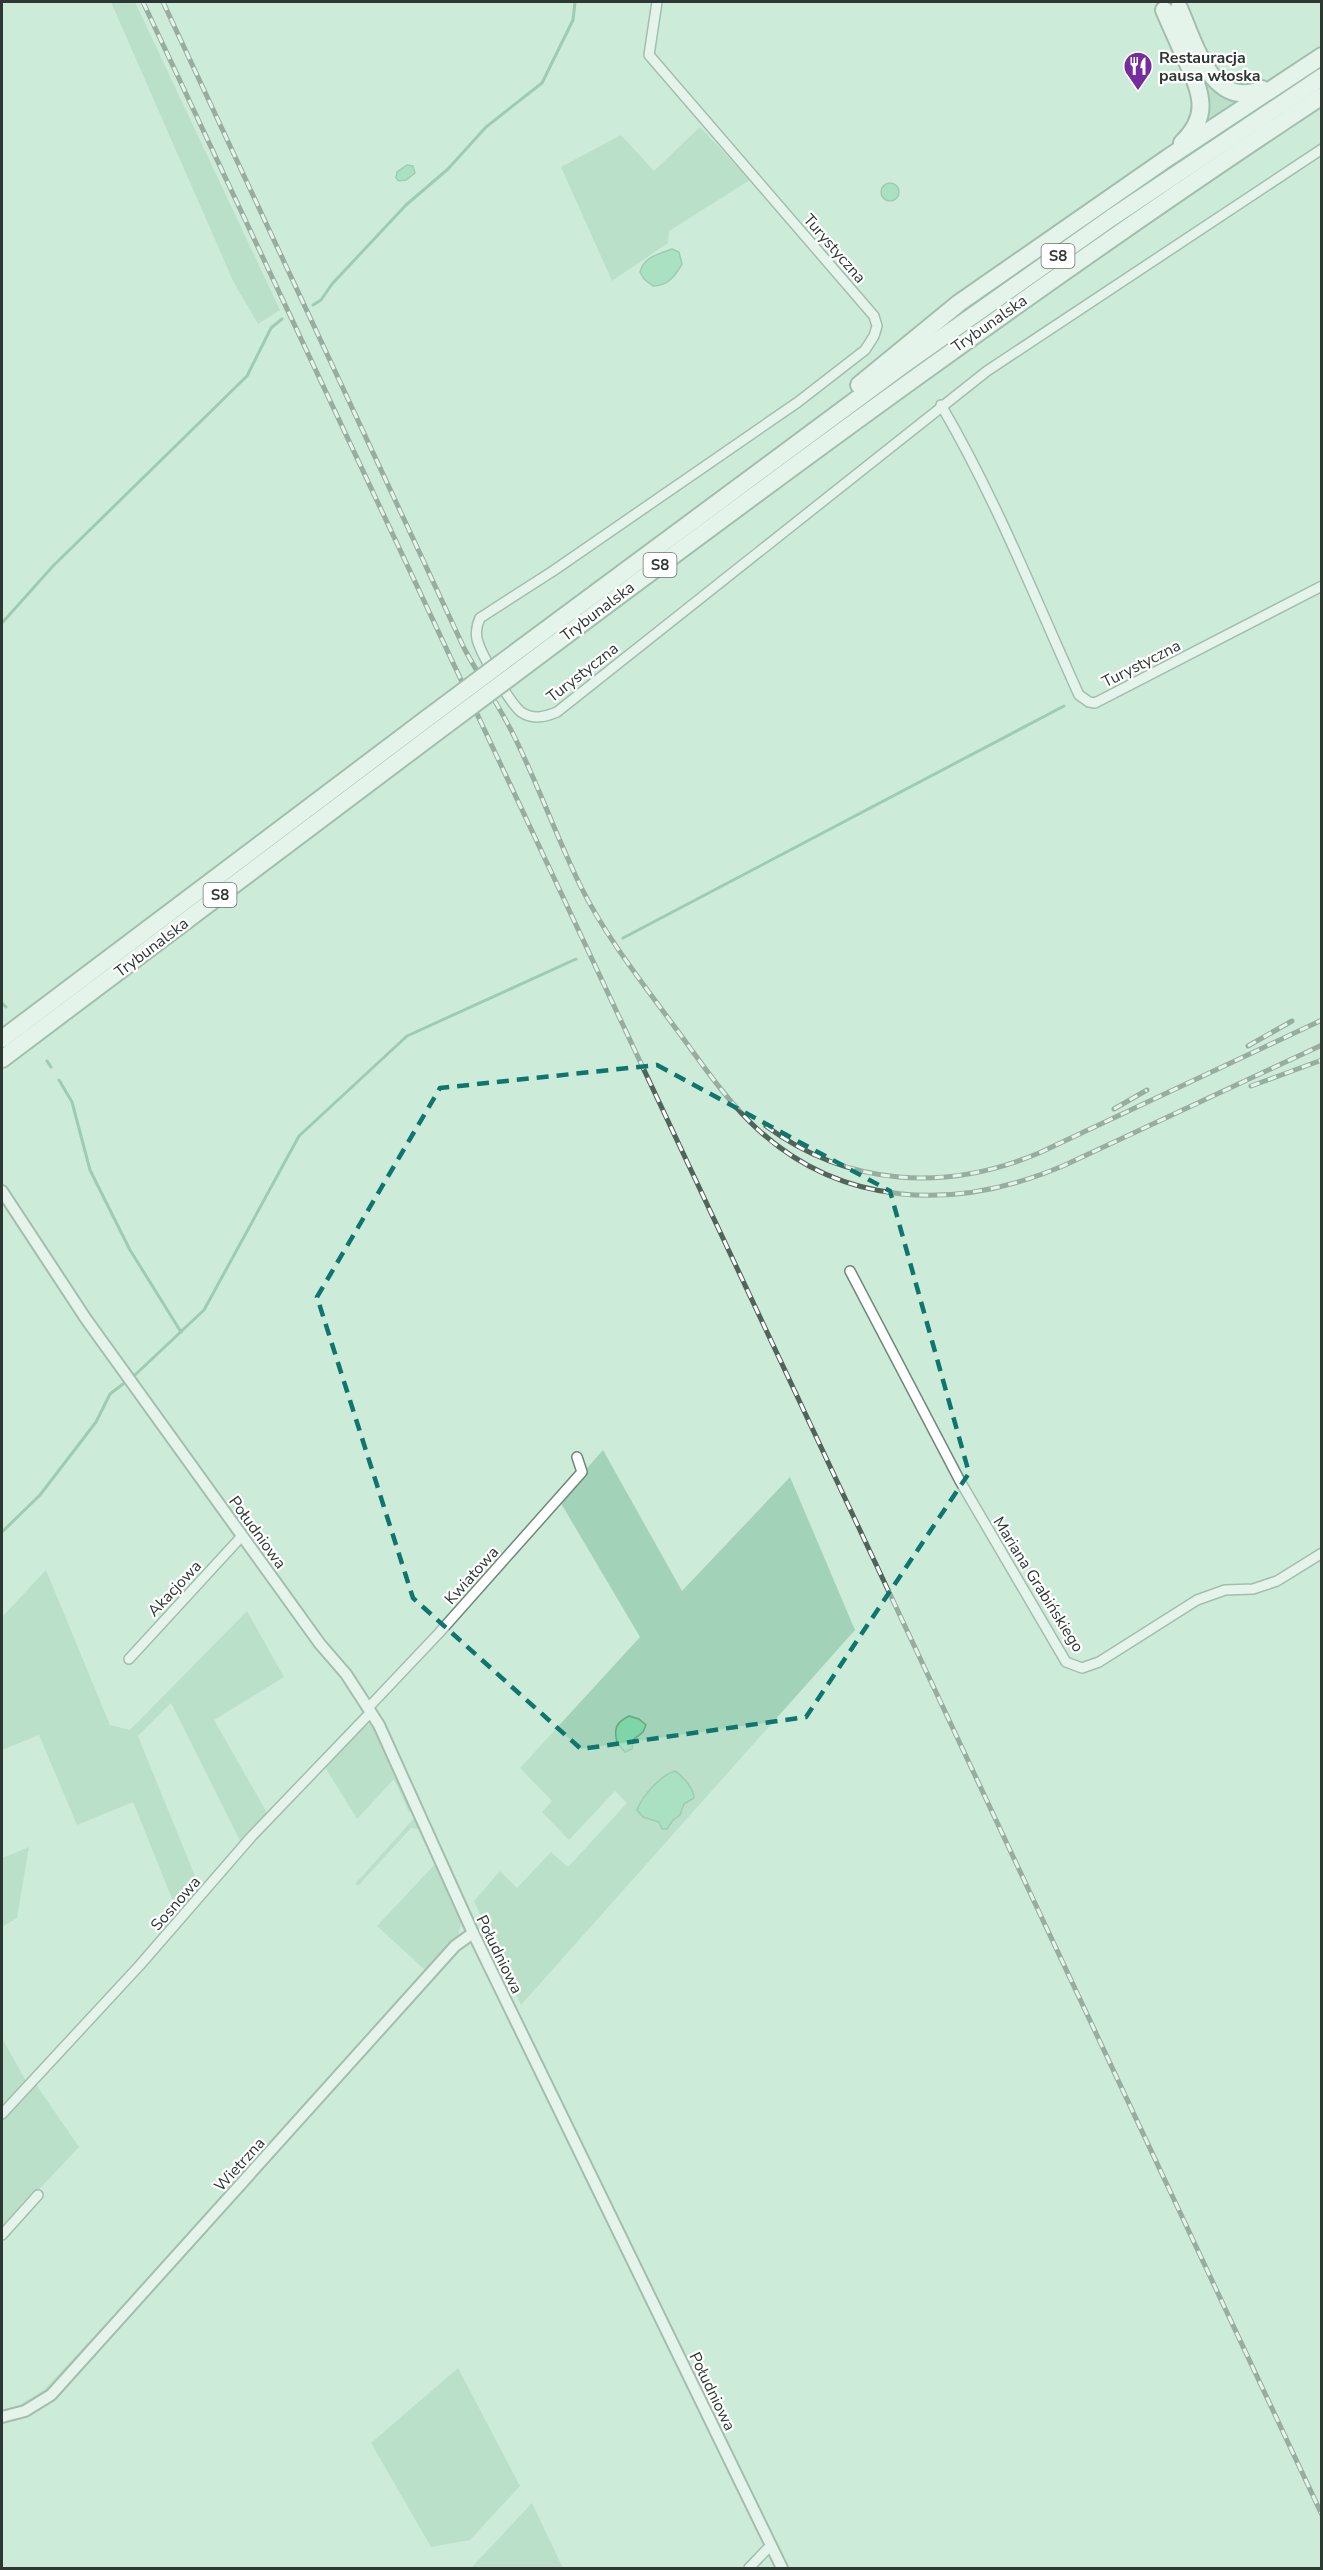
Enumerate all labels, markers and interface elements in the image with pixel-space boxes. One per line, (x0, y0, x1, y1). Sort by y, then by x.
place label: Restauracja pausa włoska (1159, 47, 1260, 87)
restaurant icon: Restauracja pausa włoska (1122, 50, 1154, 92)
street label: Turystyczna (798, 209, 871, 288)
road number: S8 (1042, 244, 1074, 268)
street label: Trybunalska (947, 290, 1032, 358)
road number: S8 (644, 553, 676, 577)
street label: Trybunalska (556, 577, 639, 647)
street label: Turystyczna (1098, 635, 1185, 693)
street label: Turystyczna (542, 638, 623, 708)
road number: S8 (204, 883, 236, 907)
street label: Trybunalska (110, 913, 193, 983)
street label: Południowa (223, 1492, 291, 1573)
street label: Mariana Grabińskiego (988, 1513, 1089, 1657)
street label: Kwiatowa (440, 1542, 504, 1610)
street label: Akacjowa (143, 1556, 207, 1622)
street label: Sosnowa (146, 1872, 206, 1936)
street label: Południowa (471, 1911, 528, 1997)
street label: Wietrzna (209, 2133, 270, 2197)
street label: Południowa (684, 2348, 741, 2434)

